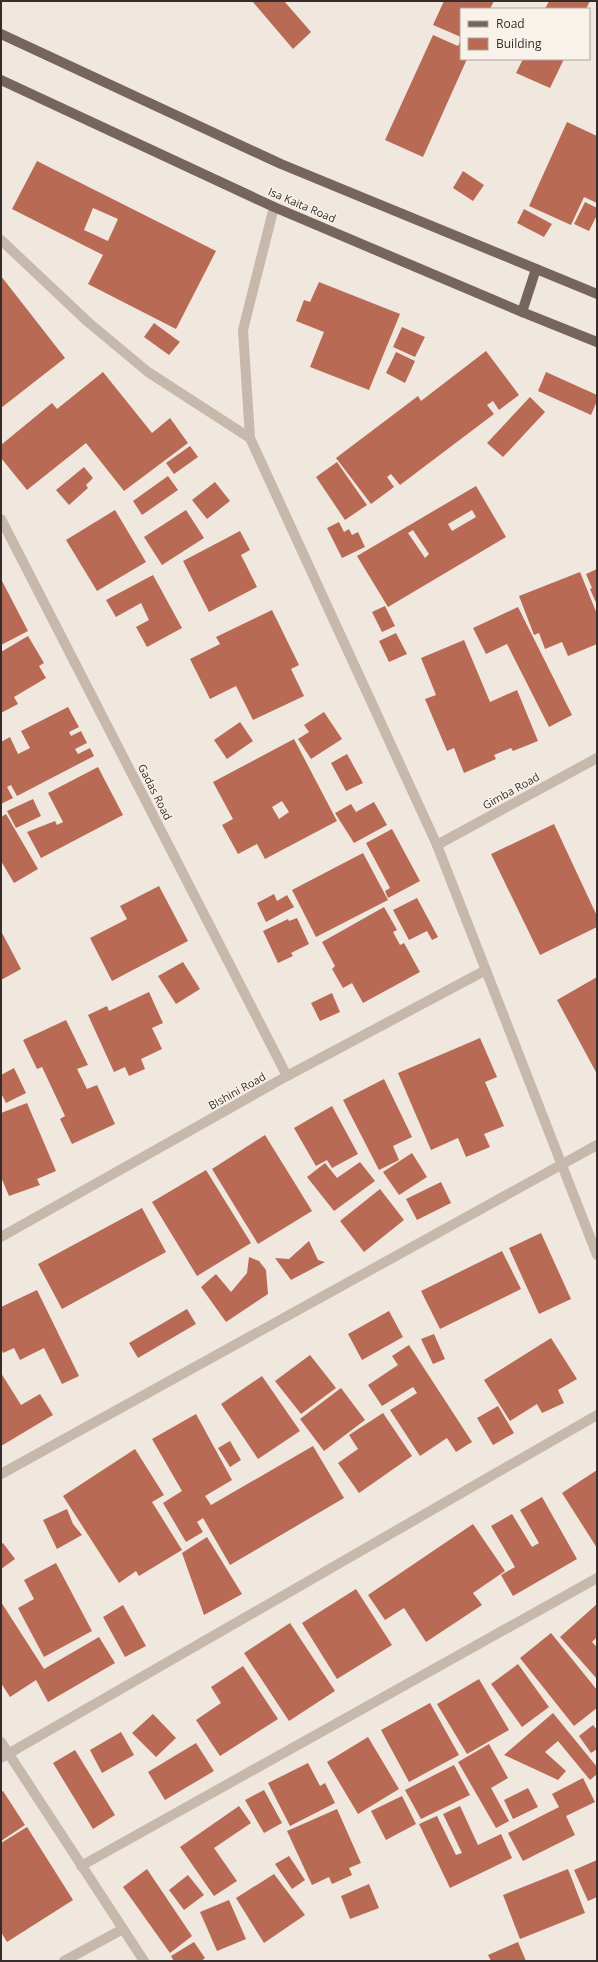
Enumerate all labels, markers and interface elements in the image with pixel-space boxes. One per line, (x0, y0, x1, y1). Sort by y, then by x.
legend (460, 8, 590, 60)
text: Road (496, 15, 525, 32)
text: Building (496, 35, 542, 52)
street label: Isa Kaita Road (266, 184, 338, 226)
street label: Gadas Road (135, 761, 176, 822)
street label: Gimba Road (480, 769, 542, 812)
street label: BIshini Road (205, 1069, 268, 1113)

